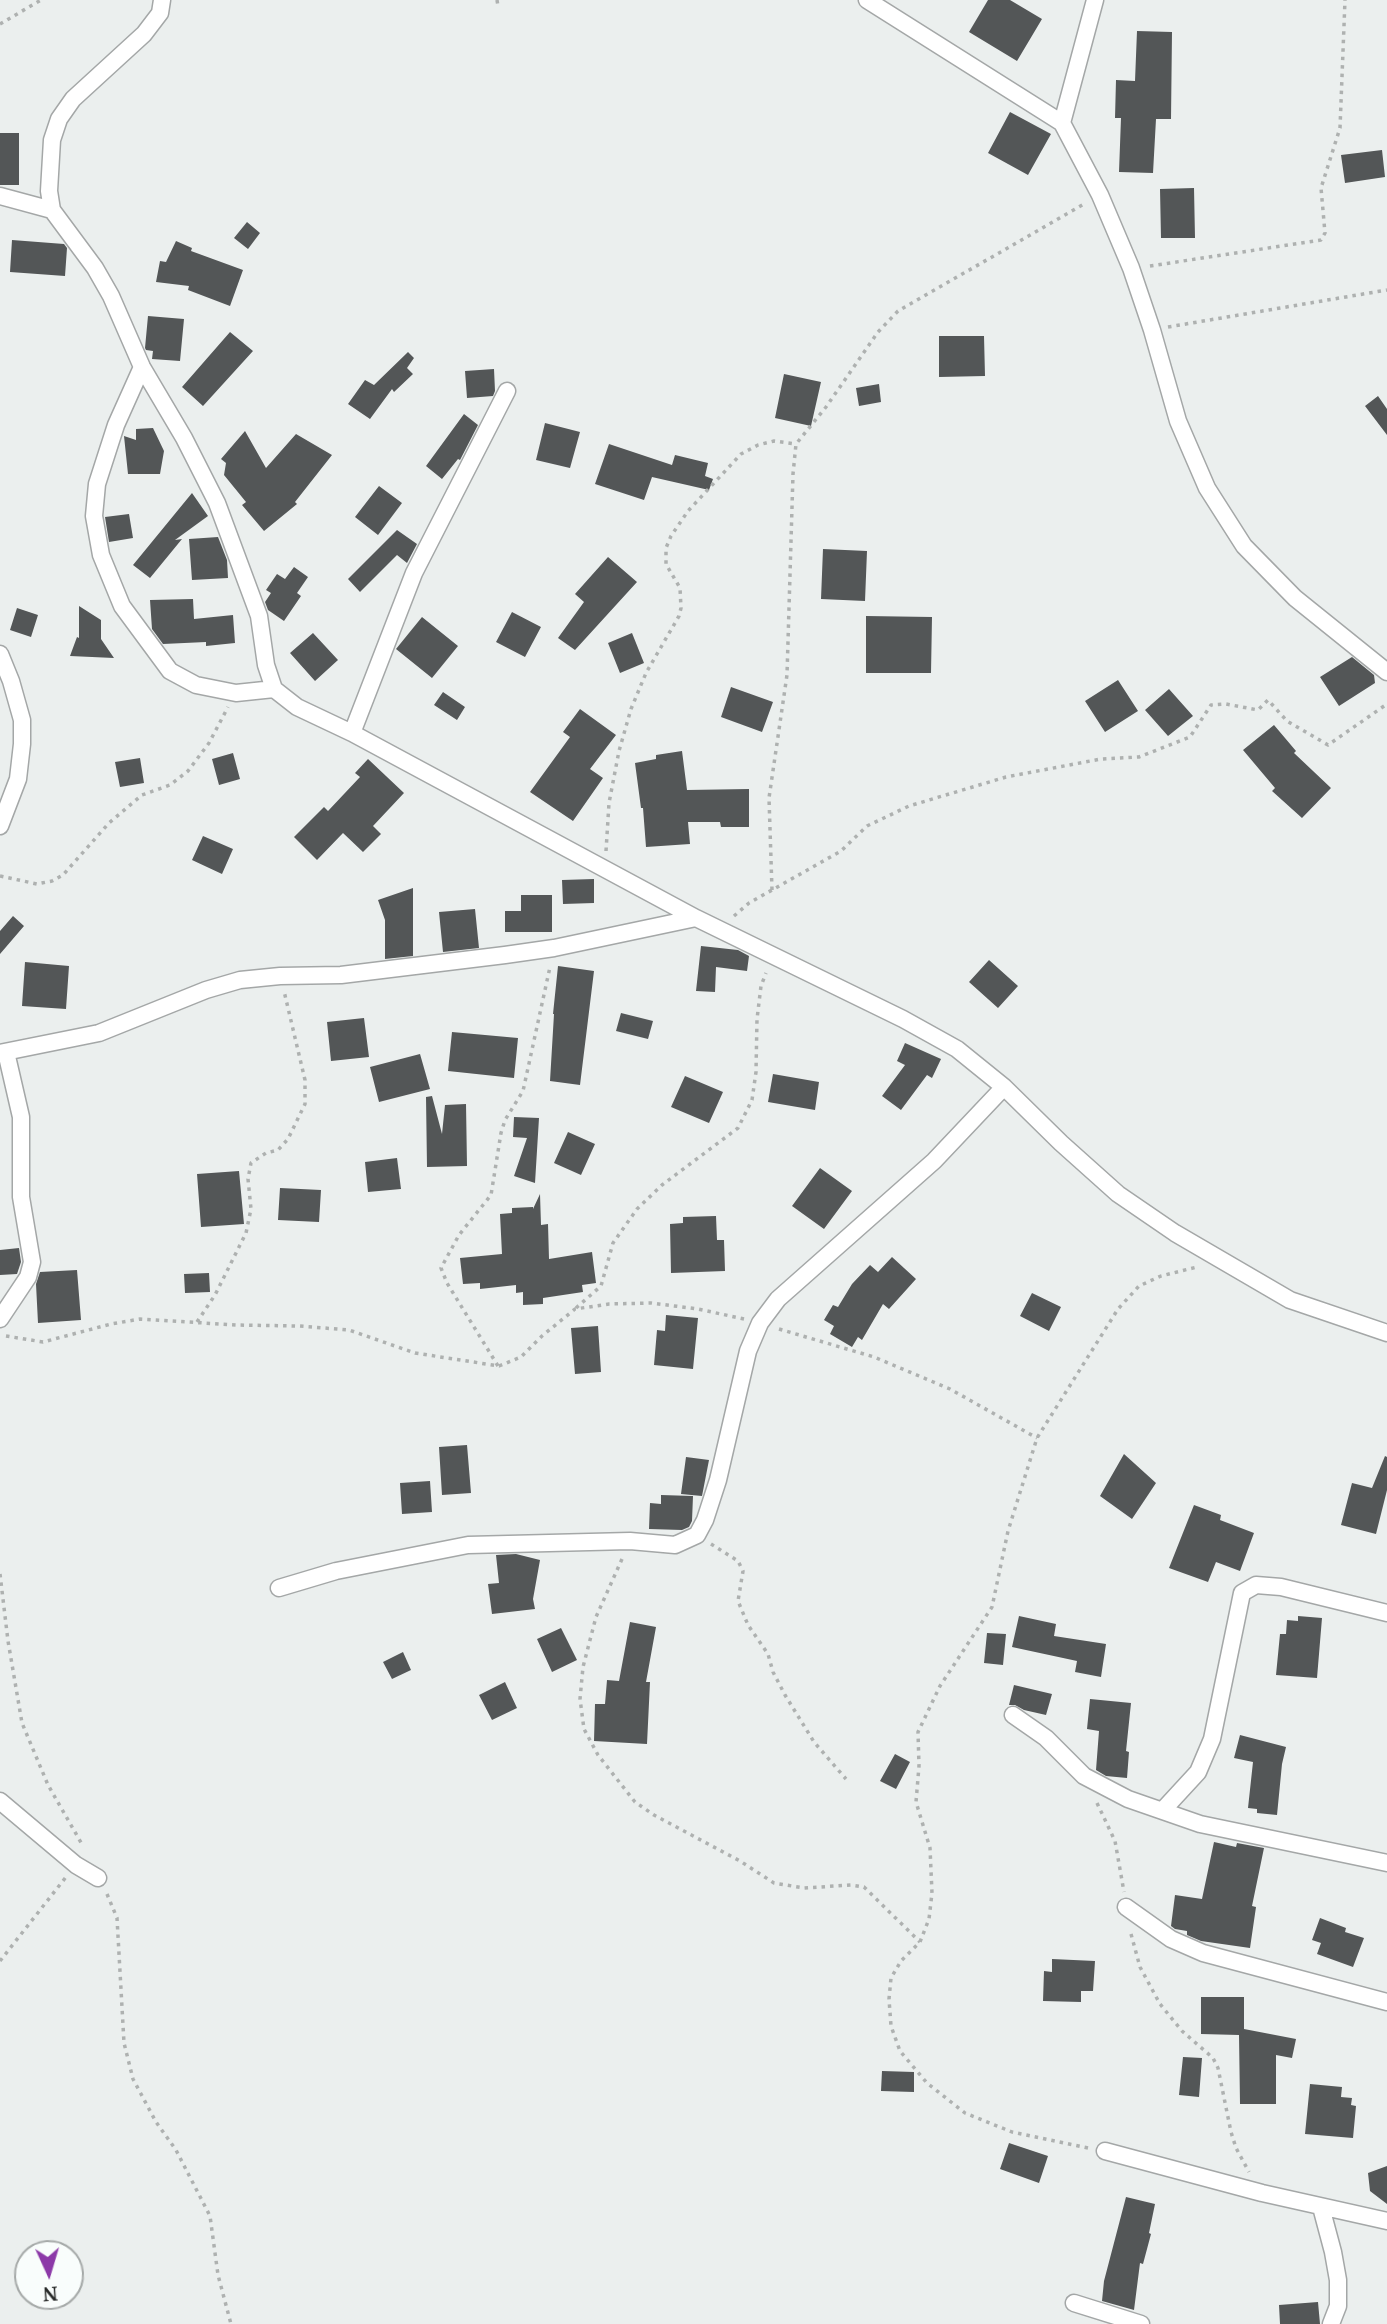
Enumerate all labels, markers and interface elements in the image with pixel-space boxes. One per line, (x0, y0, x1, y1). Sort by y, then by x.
north arrow (14, 2240, 84, 2310)
text: N (42, 2280, 59, 2307)

